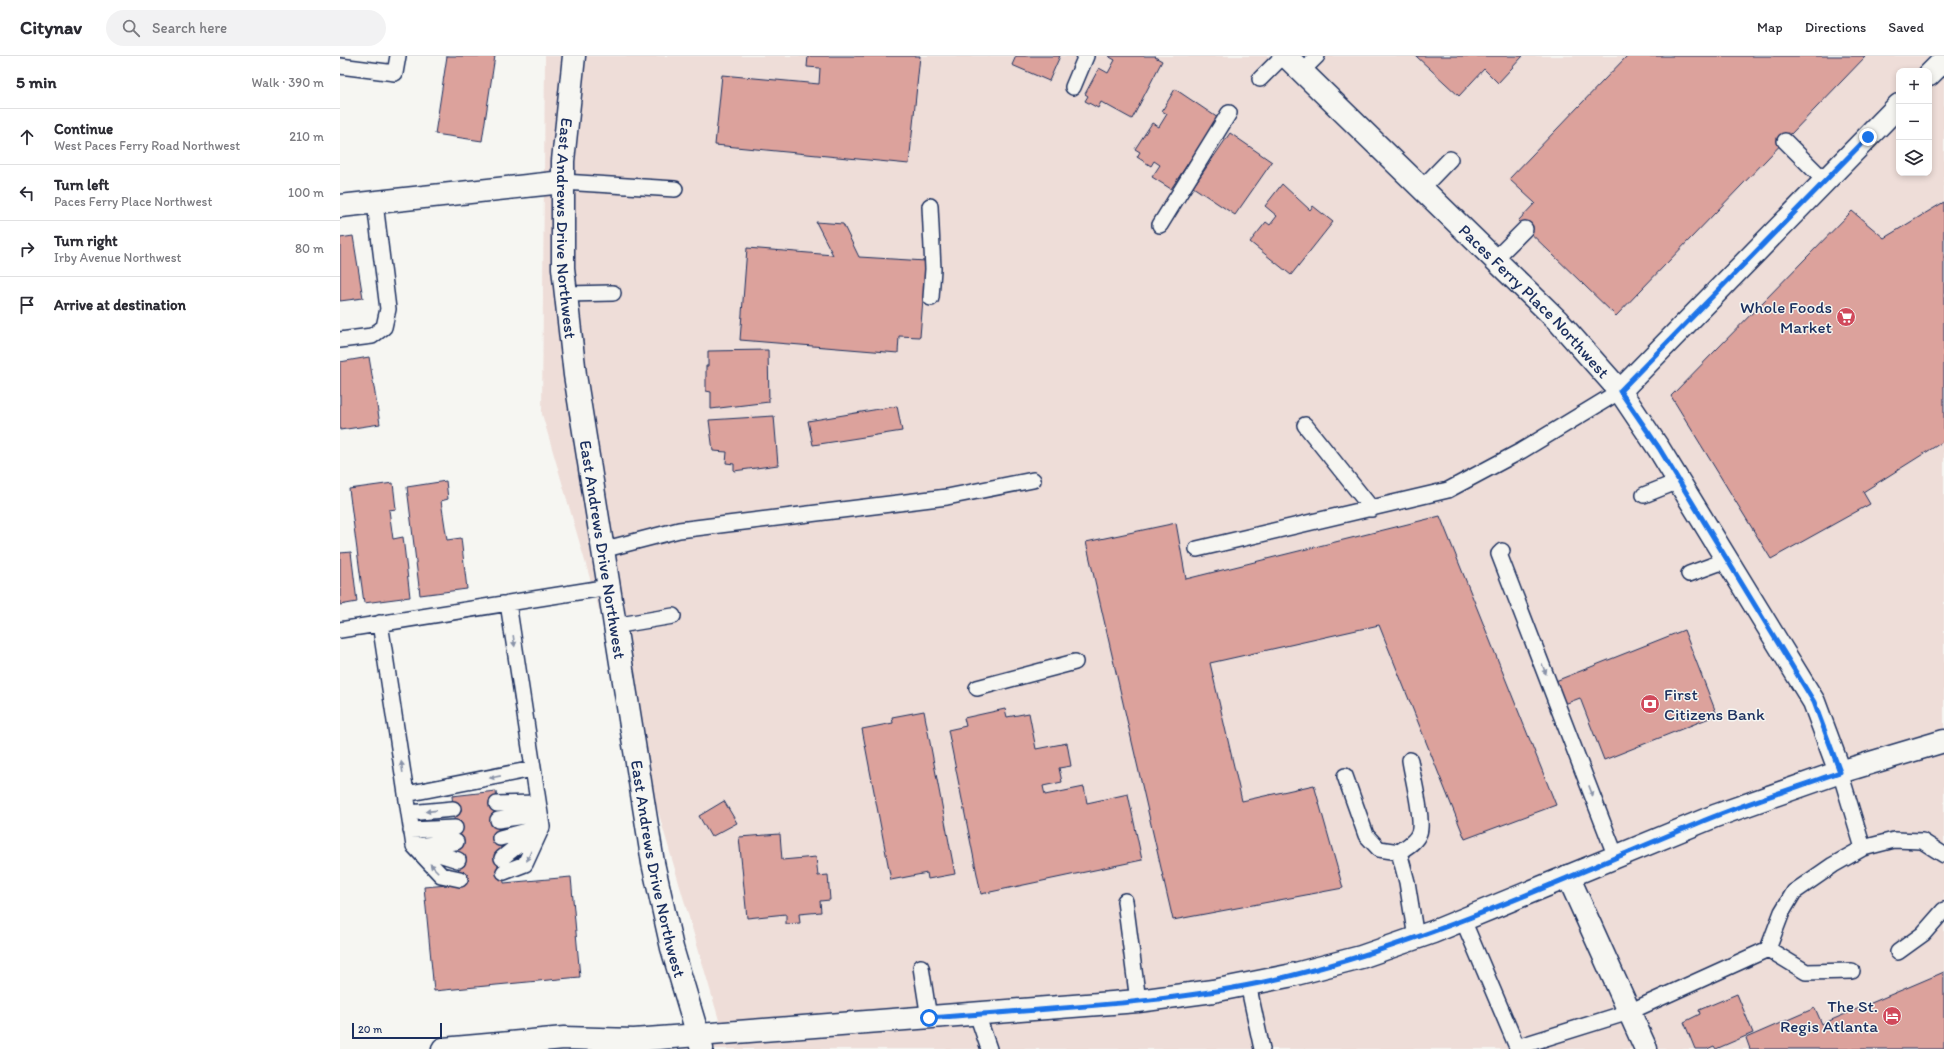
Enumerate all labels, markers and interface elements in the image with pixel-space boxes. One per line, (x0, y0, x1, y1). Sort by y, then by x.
search box (106, 10, 386, 46)
text: Citynav (20, 16, 82, 39)
icon: search (120, 17, 142, 39)
text: Search here (152, 19, 227, 37)
text: Map (1757, 19, 1783, 36)
text: Directions (1805, 19, 1866, 36)
text: Saved (1888, 19, 1924, 36)
map controls (1896, 68, 1932, 176)
button: + (1896, 68, 1932, 104)
text: 5 min (16, 72, 56, 92)
text: Walk · 390 m (252, 75, 324, 90)
button: − (1896, 104, 1932, 140)
street label: East Andrews Drive Northwest (553, 117, 581, 340)
text: Continue (54, 120, 113, 138)
icon: ahead (16, 126, 38, 148)
route end (1859, 128, 1877, 146)
text: 210 m (289, 129, 324, 144)
text: West Paces Ferry Road Northwest (54, 138, 240, 153)
button: layers (1896, 140, 1932, 176)
text: Turn left (54, 176, 109, 194)
icon: left (16, 182, 38, 204)
text: 100 m (288, 185, 324, 200)
text: Paces Ferry Place Northwest (54, 194, 212, 209)
street label: Paces Ferry Place Northwest (1455, 220, 1614, 382)
text: Turn right (54, 232, 118, 250)
icon: right (16, 238, 38, 260)
text: 80 m (295, 241, 324, 256)
text: Irby Avenue Northwest (54, 250, 181, 265)
icon: arrive (16, 294, 38, 316)
text: Arrive at destination (54, 296, 186, 314)
place label: Whole Foods Market (1740, 297, 1832, 337)
supermarket icon: Whole Foods Market (1835, 306, 1857, 328)
street label: East Andrews Drive Northwest (576, 439, 630, 660)
one-way arrow (511, 635, 517, 647)
one-way arrow (1542, 664, 1548, 676)
place label: First Citizens Bank (1664, 684, 1765, 724)
bank icon: First Citizens Bank (1639, 693, 1661, 715)
street label: East Andrews Drive Northwest (627, 759, 690, 980)
one-way arrow (399, 761, 405, 773)
one-way arrow (488, 774, 501, 780)
one-way arrow (1588, 785, 1594, 797)
one-way arrow (425, 808, 437, 815)
one-way arrow (525, 850, 532, 862)
one-way arrow (429, 863, 439, 873)
place label: The St. Regis Atlanta (1780, 996, 1878, 1036)
hotel icon: The St. Regis Atlanta (1881, 1005, 1903, 1027)
route start (920, 1009, 938, 1027)
scale bar (352, 1021, 442, 1040)
text: 20 m (358, 1023, 382, 1036)

